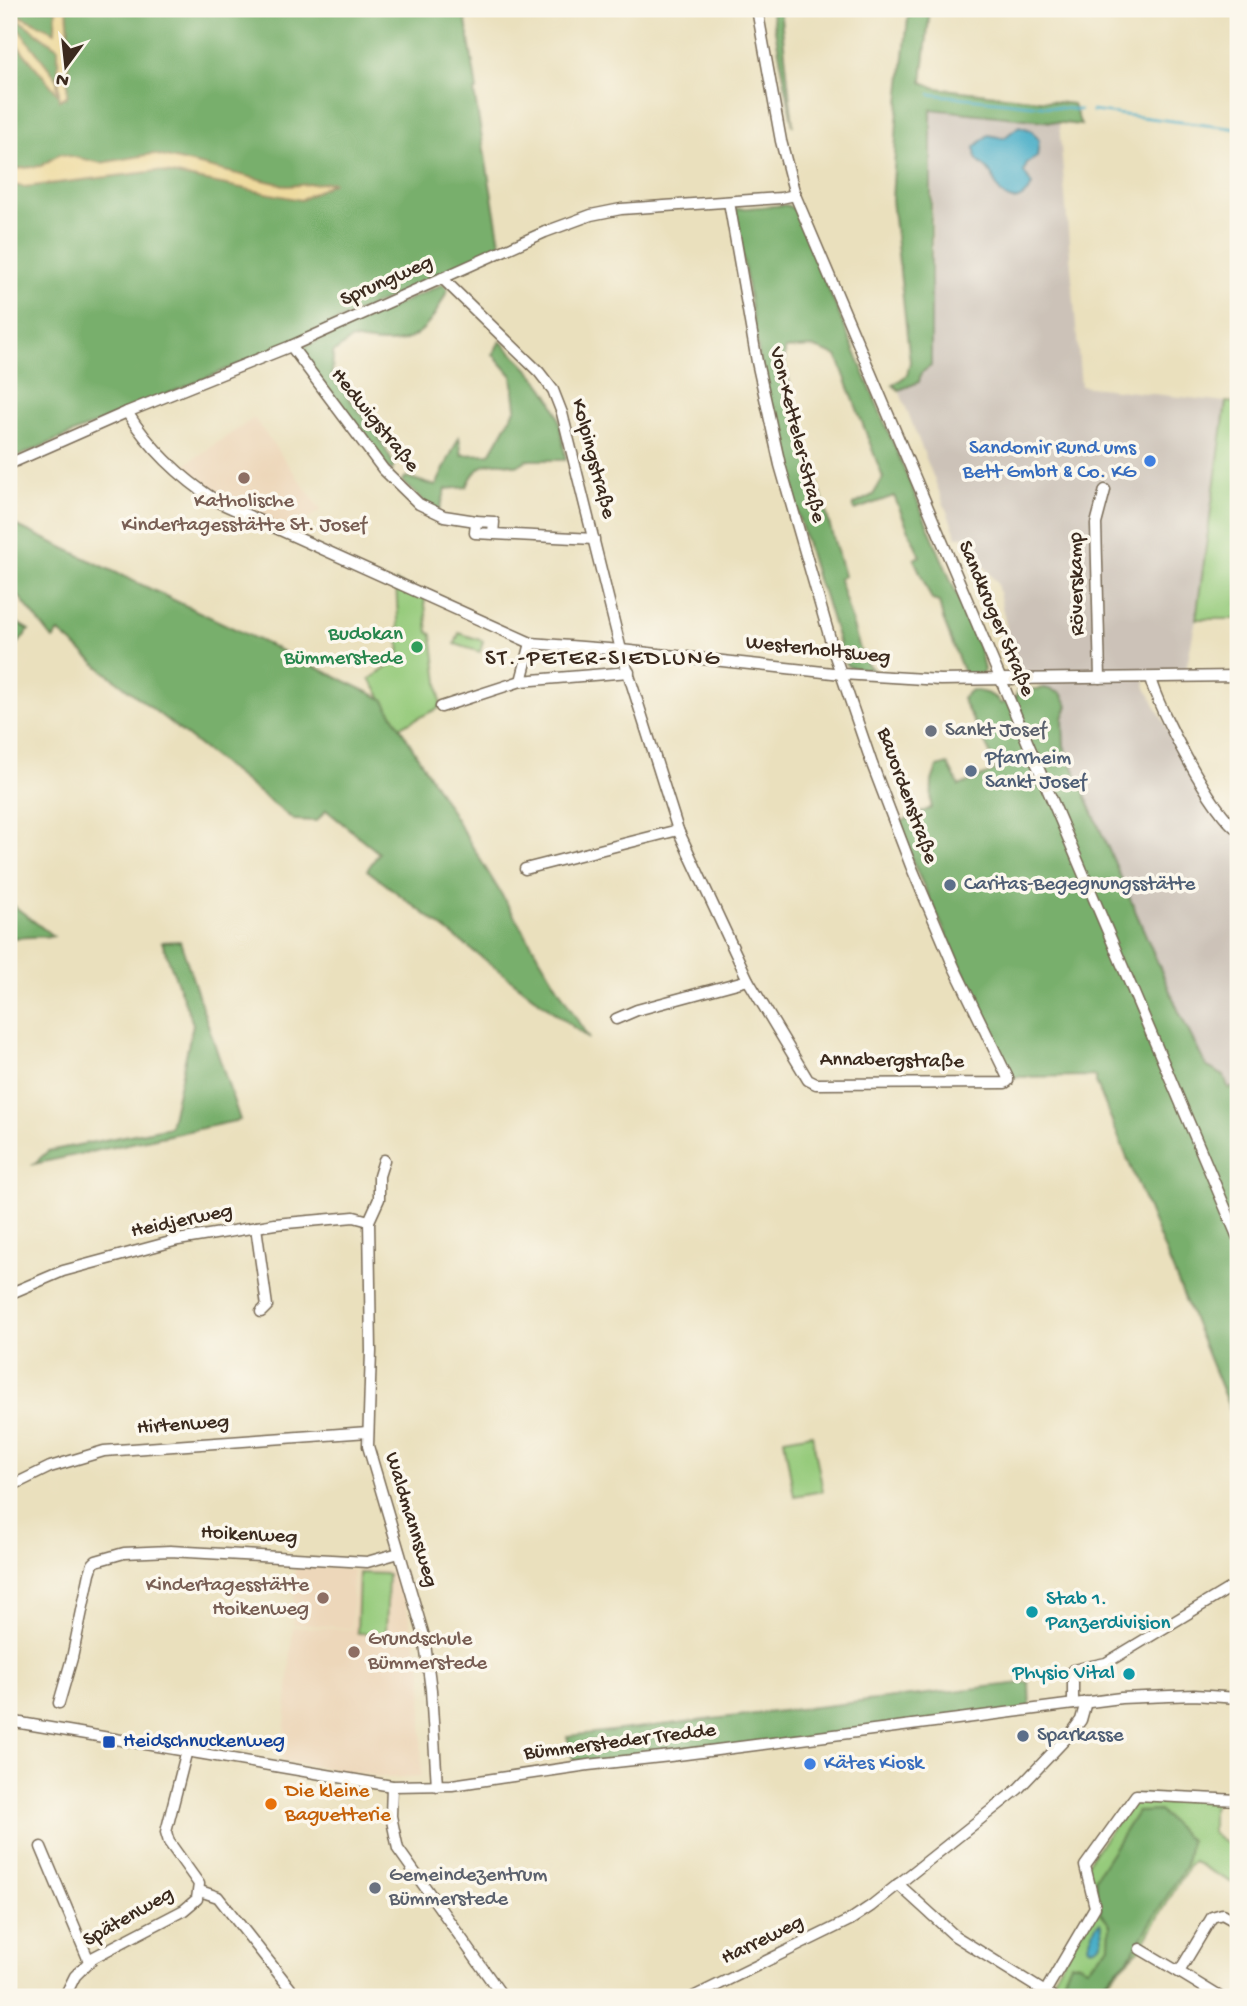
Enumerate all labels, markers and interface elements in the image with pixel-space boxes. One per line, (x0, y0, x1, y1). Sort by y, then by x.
north arrow (32, 32, 102, 102)
text: N (54, 66, 71, 92)
street label: Sprungweg (337, 251, 437, 313)
street label: Von-Ketteler-Straße (762, 344, 830, 526)
street label: Hedwigstraße (324, 364, 424, 479)
street label: Kolpingstraße (564, 396, 620, 523)
place label: Sandomir Rund ums Bett GmbH & Co. KG (962, 437, 1137, 486)
marker: Sandomir Rund ums Bett GmbH & Co. KG (1142, 453, 1158, 469)
marker: Katholische Kindertagesstätte St. Josef (236, 470, 252, 486)
place label: Katholische Kindertagesstätte St. Josef (121, 490, 368, 539)
street label: Röverskamp (1065, 531, 1091, 636)
street label: Sandkruger Straße (951, 537, 1039, 702)
place label: Budokan Bümmerstede (283, 623, 404, 672)
street label: Westerholtsweg (744, 631, 892, 671)
marker: Budokan Bümmerstede (409, 639, 425, 655)
district label: ST.-PETER-SIEDLUNG (485, 646, 721, 673)
place label: Sankt Josef (945, 719, 1048, 744)
marker: Sankt Josef (923, 723, 939, 739)
street label: Bauordenstraße (870, 724, 943, 868)
place label: Pfarrheim Sankt Josef (984, 747, 1088, 796)
marker: Pfarrheim Sankt Josef (963, 763, 979, 779)
place label: Caritas-Begegnungsstätte (964, 873, 1196, 898)
marker: Caritas-Begegnungsstätte (942, 877, 958, 893)
street label: Annabergstraße (820, 1048, 966, 1076)
street label: Heidjerweg (129, 1199, 235, 1245)
street label: Hirtenweg (136, 1410, 230, 1442)
street label: Waldmannsweg (378, 1450, 442, 1591)
street label: Hoikenweg (200, 1521, 298, 1551)
place label: Kindertagesstätte Hoikenweg (146, 1574, 310, 1623)
place label: Stab 1. Panzerdivision (1045, 1588, 1171, 1637)
marker: Kindertagesstätte Hoikenweg (315, 1590, 331, 1606)
marker: Stab 1. Panzerdivision (1024, 1604, 1040, 1620)
place label: Grundschule Bümmerstede (367, 1628, 488, 1677)
marker: Grundschule Bümmerstede (346, 1644, 362, 1660)
place label: Physio Vital (1012, 1662, 1115, 1687)
marker: Physio Vital (1121, 1666, 1137, 1682)
street label: Bümmersteder Tredde (522, 1719, 719, 1767)
place label: Sparkasse (1037, 1724, 1125, 1749)
marker: Sparkasse (1015, 1728, 1031, 1744)
place label: Heidschnuckenweg (123, 1730, 285, 1755)
marker: Heidschnuckenweg (101, 1734, 117, 1750)
place label: Kätes Kiosk (824, 1752, 926, 1777)
marker: Kätes Kiosk (802, 1756, 818, 1772)
place label: Die kleine Baguetterie (283, 1780, 392, 1829)
marker: Die kleine Baguetterie (263, 1796, 279, 1812)
place label: Gemeindezentrum Bümmerstede (388, 1864, 547, 1913)
marker: Gemeindezentrum Bümmerstede (367, 1880, 383, 1896)
street label: Spätenweg (79, 1882, 179, 1954)
street label: Harreweg (718, 1910, 808, 1972)

